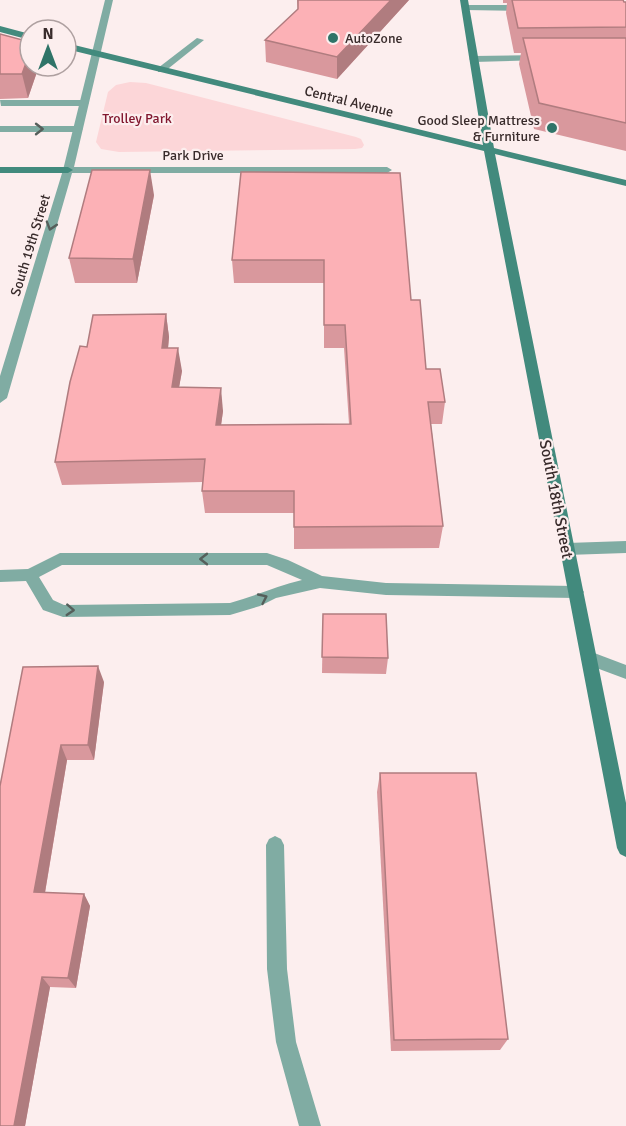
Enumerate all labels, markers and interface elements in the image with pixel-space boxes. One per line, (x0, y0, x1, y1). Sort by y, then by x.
north arrow (18, 18, 78, 78)
text: N (42, 24, 54, 44)
place label: AutoZone (345, 30, 403, 47)
marker: AutoZone (326, 31, 340, 45)
street label: Central Avenue (303, 82, 395, 121)
park label: Trolley Park (102, 110, 172, 127)
place label: Good Sleep Mattress & Furniture (417, 112, 540, 145)
marker: Good Sleep Mattress & Furniture (545, 121, 559, 135)
one-way arrow (34, 123, 43, 135)
street label: Park Drive (162, 147, 224, 164)
street label: South 19th Street (7, 192, 54, 298)
one-way arrow (46, 220, 58, 231)
street label: South 18th Street (535, 438, 577, 561)
one-way arrow (199, 553, 208, 565)
one-way arrow (257, 593, 268, 605)
one-way arrow (66, 604, 75, 617)

